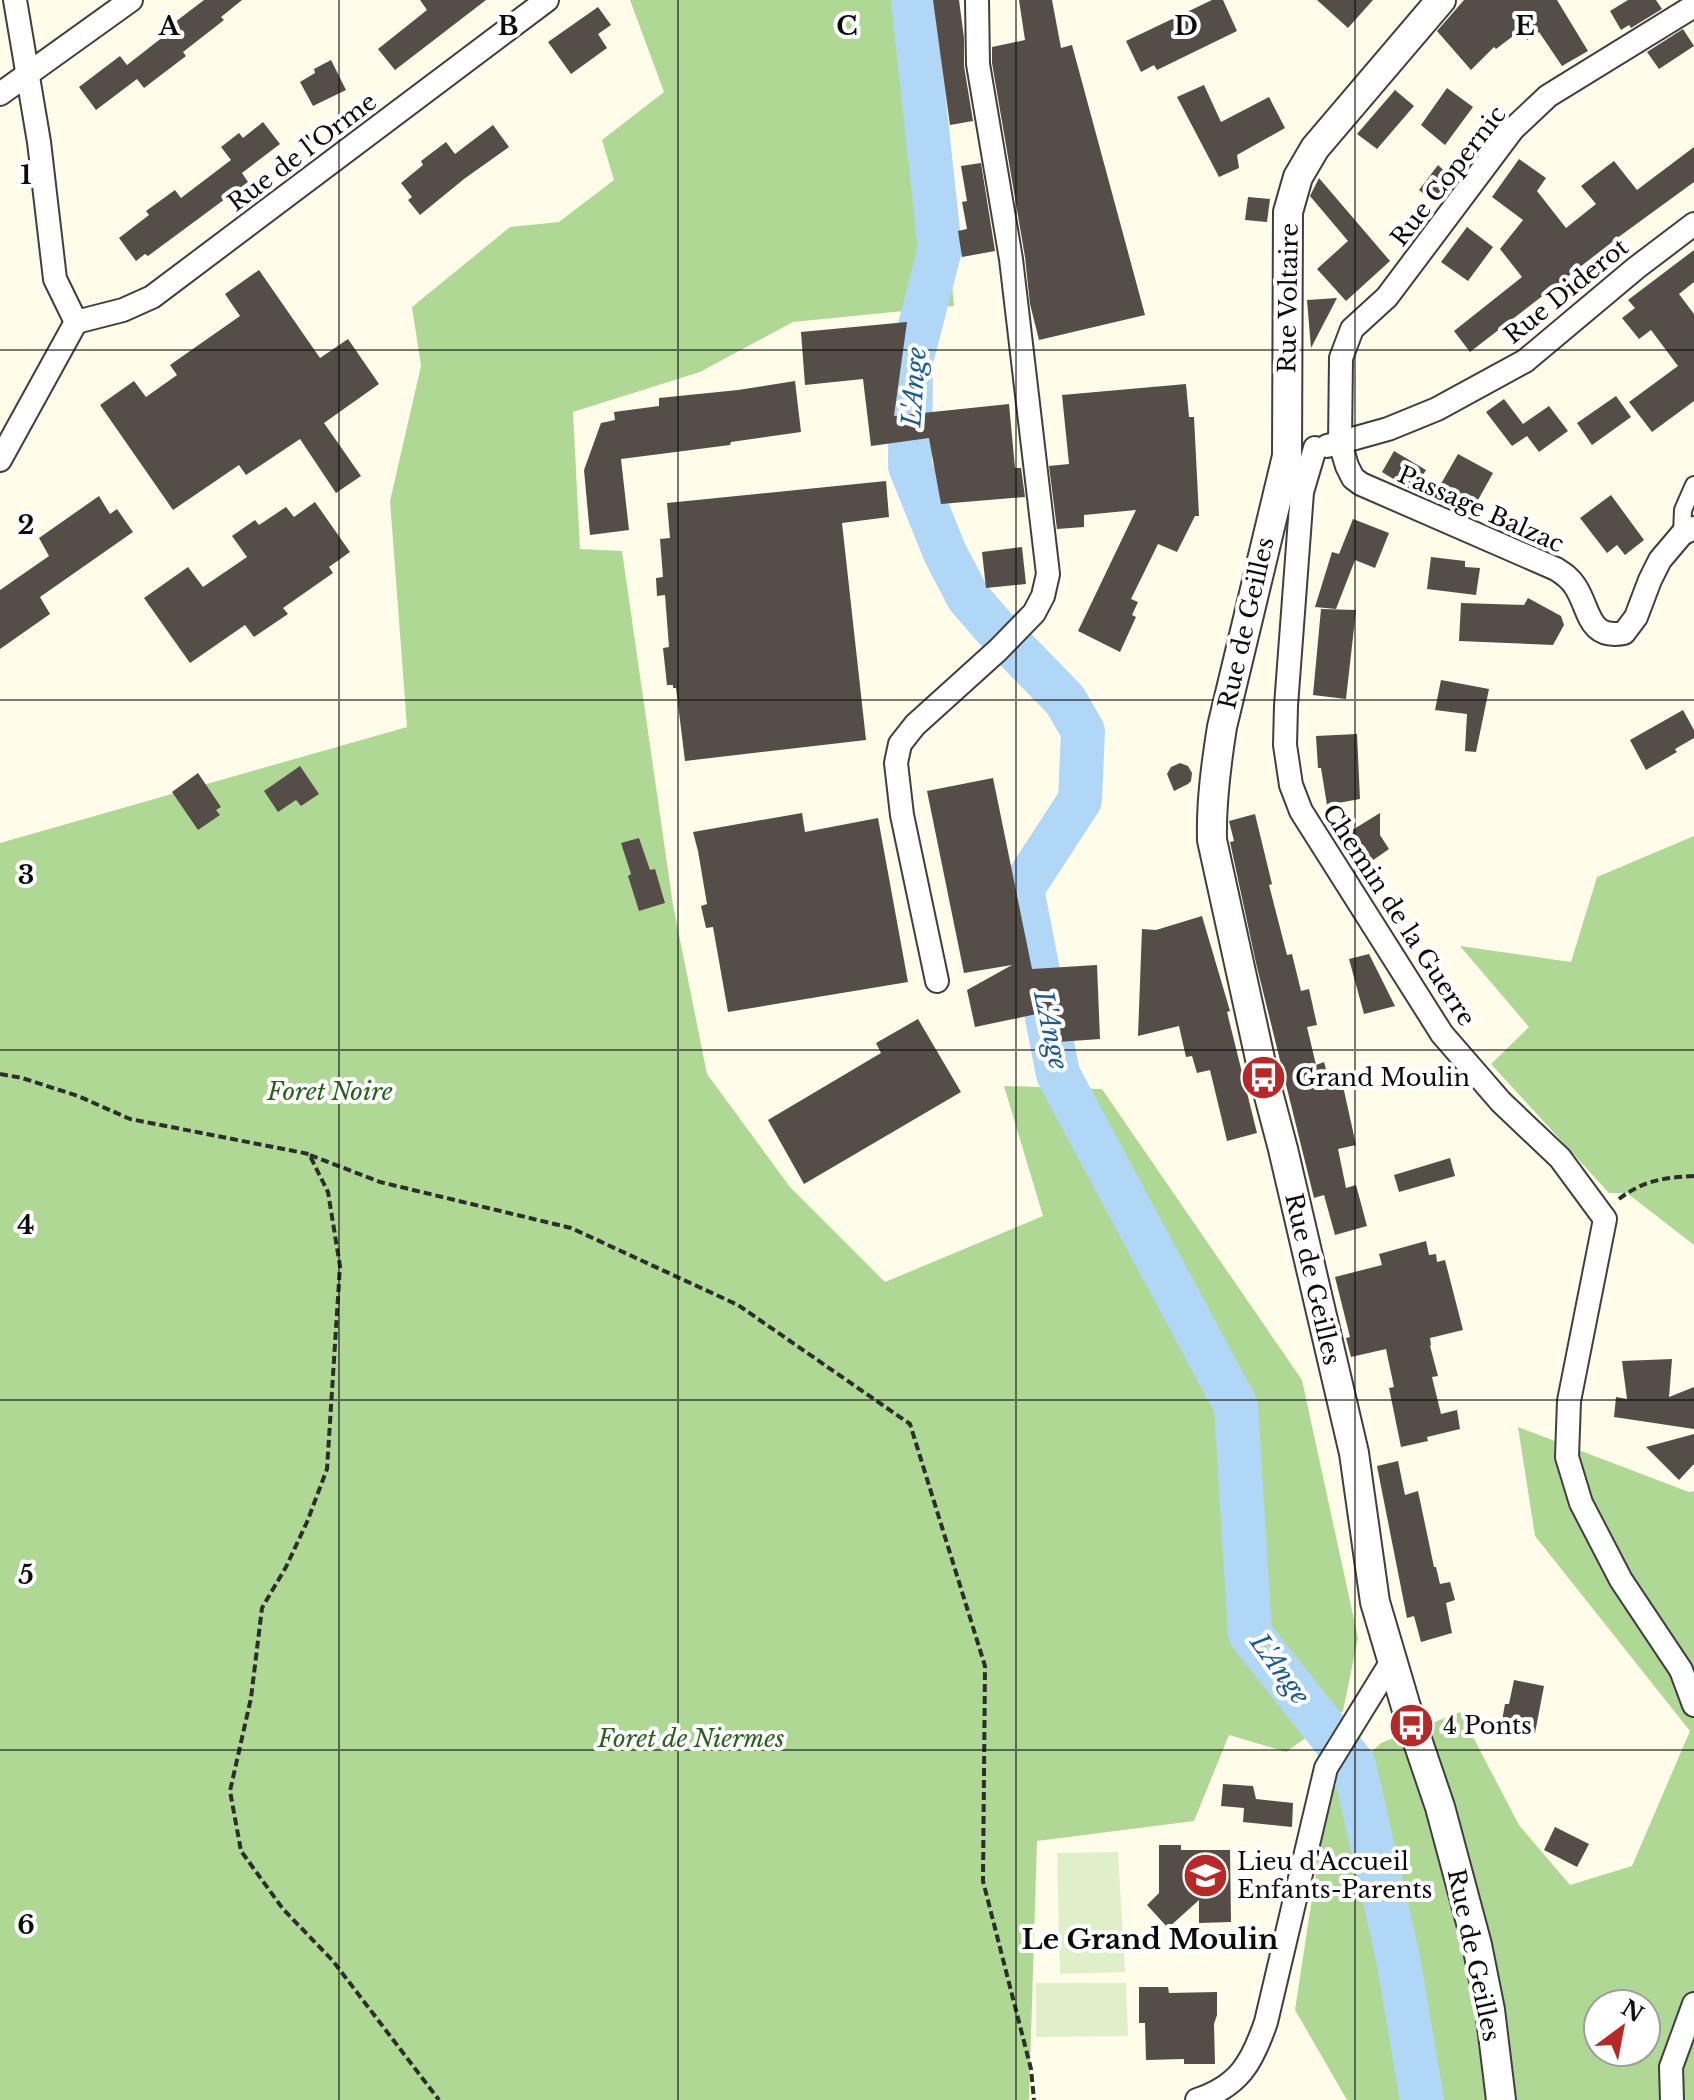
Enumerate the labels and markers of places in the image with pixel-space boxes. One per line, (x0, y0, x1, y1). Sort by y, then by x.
bus stop icon: Grand Moulin (1240, 1053, 1288, 1101)
place label: Grand Moulin (1295, 1063, 1470, 1092)
bus stop icon: 4 Ponts (1388, 1701, 1436, 1749)
place label: 4 Ponts (1443, 1711, 1532, 1740)
place label: Lieu d'Accueil Enfants-Parents (1237, 1847, 1432, 1904)
school or university icon: Lieu d'Accueil Enfants-Parents (1182, 1851, 1230, 1899)

